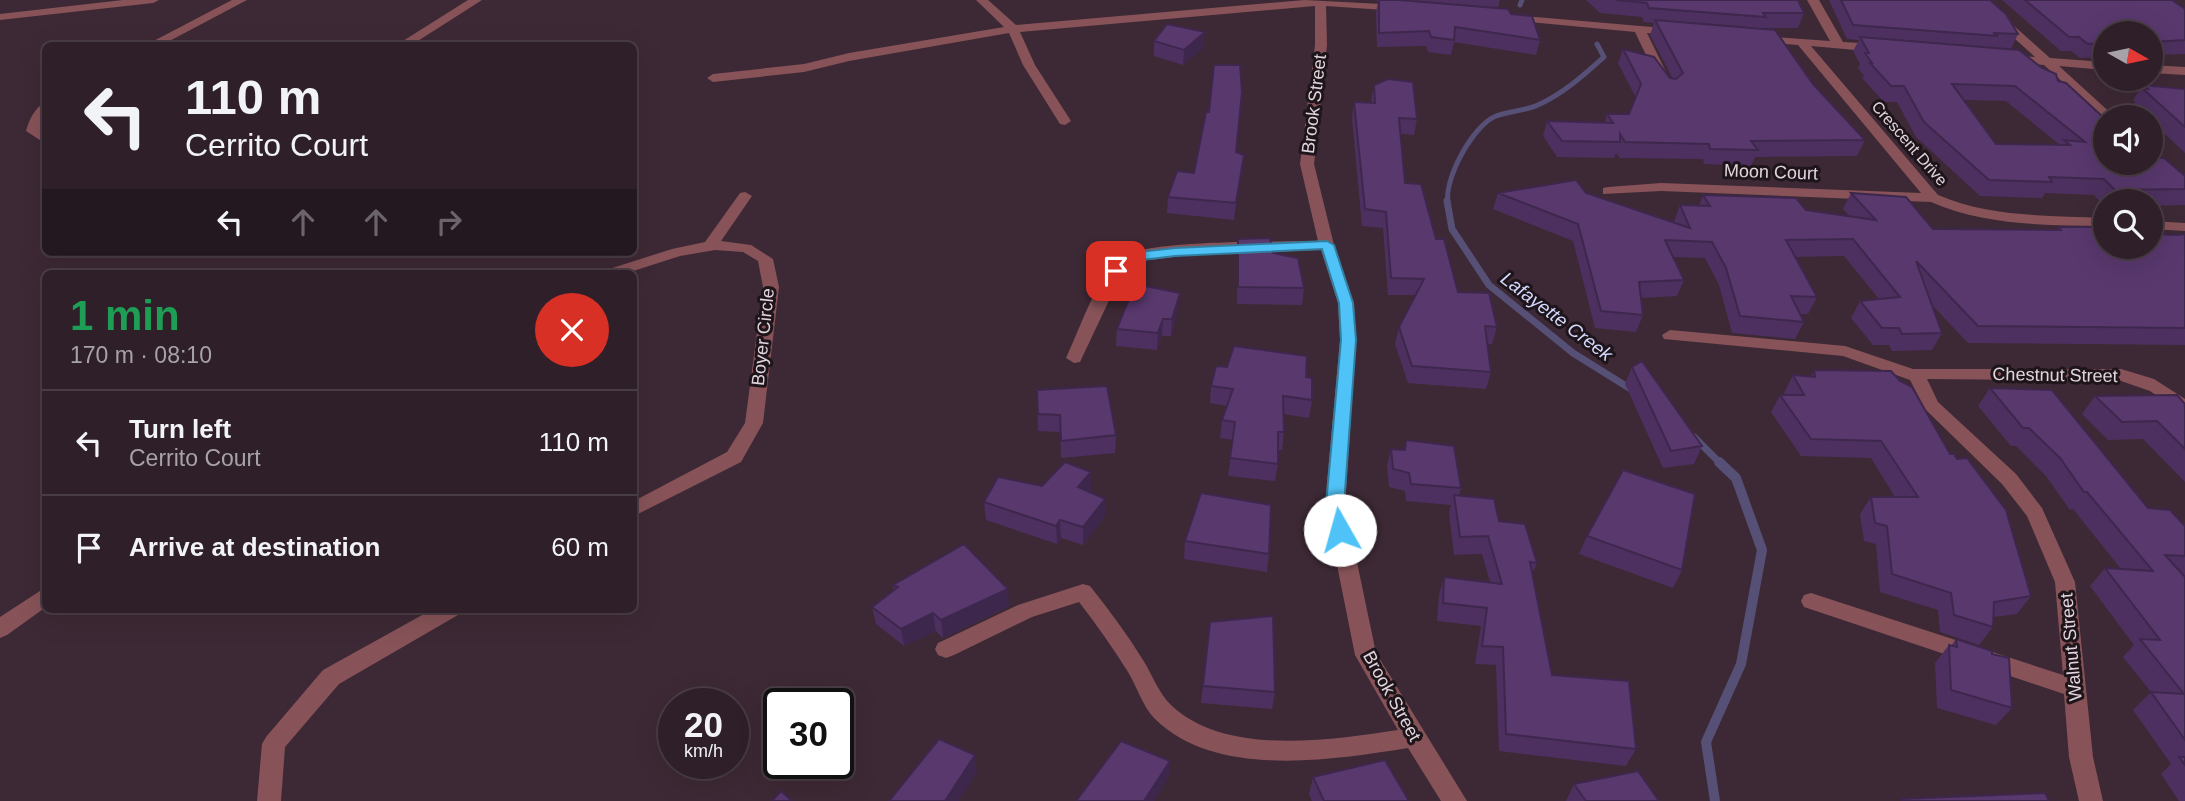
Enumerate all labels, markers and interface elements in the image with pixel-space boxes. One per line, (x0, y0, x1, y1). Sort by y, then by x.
north arrow (2093, 21, 2163, 91)
map controls (2093, 21, 2163, 259)
street label: Brook Street (1298, 53, 1330, 155)
icon: left (70, 70, 161, 161)
text: 110 m (185, 70, 321, 124)
street label: Crescent Drive (1868, 98, 1951, 189)
button: sound (2093, 105, 2163, 175)
text: Cerrito Court (185, 127, 368, 163)
street label: Moon Court (1724, 160, 1818, 184)
button: search (2093, 189, 2163, 259)
icon: left (211, 203, 249, 241)
icon: ahead (284, 203, 322, 241)
icon: ahead (357, 203, 395, 241)
icon: right (430, 203, 468, 241)
pin (1086, 241, 1146, 301)
icon: arrive (1097, 252, 1135, 290)
water label: Lafayette Creek (1497, 268, 1618, 366)
street label: Boyer Circle (748, 287, 778, 387)
text: 1 min (70, 292, 180, 339)
button: close (535, 293, 609, 367)
text: 170 m · 08:10 (70, 342, 212, 368)
street label: Chestnut Street (1992, 364, 2118, 386)
text: Turn left (129, 414, 231, 444)
icon: left (70, 424, 108, 462)
text: 110 m (539, 427, 609, 457)
text: Cerrito Court (129, 445, 261, 471)
position arrow (1303, 493, 1377, 567)
icon: arrive (70, 529, 108, 567)
text: Arrive at destination (129, 532, 380, 562)
text: 60 m (551, 532, 609, 562)
street label: Walnut Street (2056, 592, 2086, 702)
street label: Brook Street (1359, 647, 1425, 745)
speed limit sign: 30 (763, 688, 854, 779)
text: 20 (684, 705, 723, 744)
text: km/h (684, 741, 723, 761)

